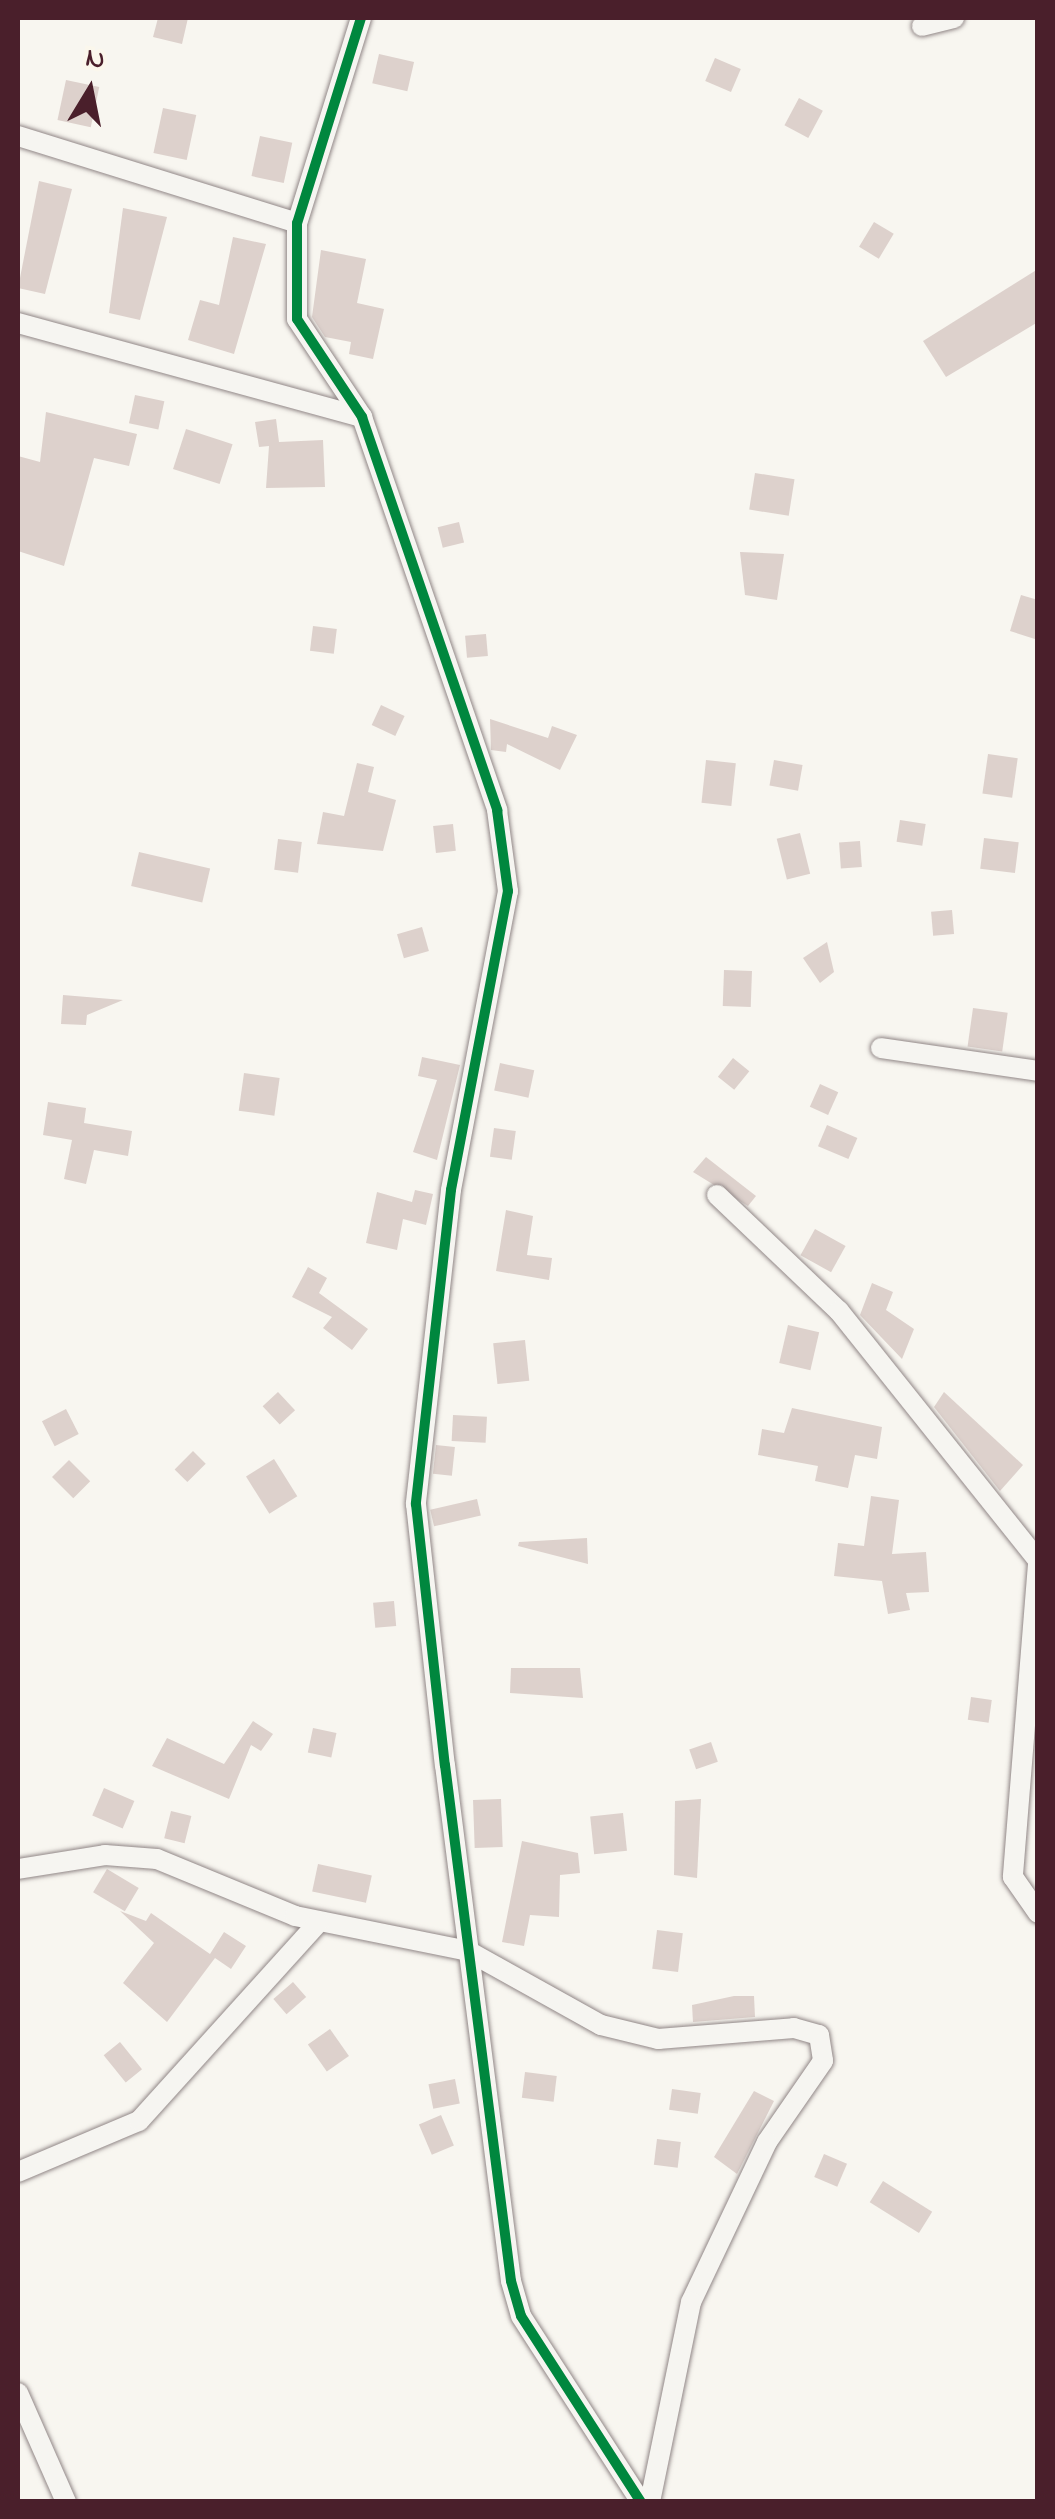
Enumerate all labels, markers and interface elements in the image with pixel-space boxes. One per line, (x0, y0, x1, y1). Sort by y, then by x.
text: N (82, 38, 108, 82)
north arrow (40, 40, 140, 140)

